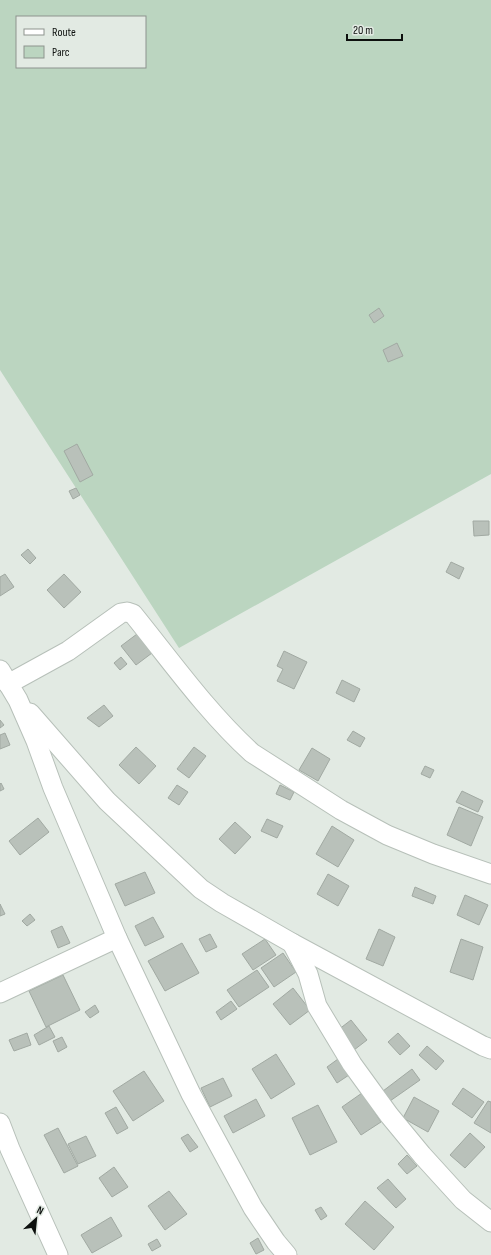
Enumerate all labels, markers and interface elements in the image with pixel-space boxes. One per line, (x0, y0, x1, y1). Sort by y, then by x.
legend (16, 16, 146, 68)
scale bar (347, 16, 402, 42)
text: 20 m (353, 23, 373, 38)
text: Route (52, 25, 76, 40)
text: Parc (52, 45, 70, 60)
north arrow (16, 1199, 56, 1239)
text: N (35, 1203, 46, 1218)

